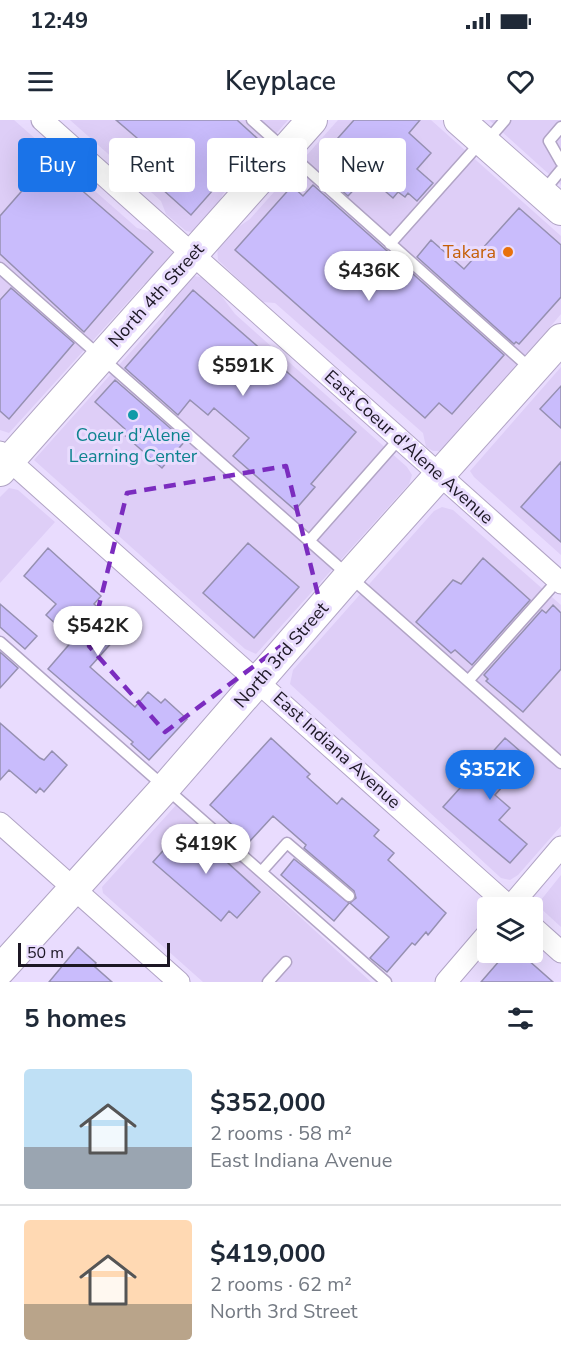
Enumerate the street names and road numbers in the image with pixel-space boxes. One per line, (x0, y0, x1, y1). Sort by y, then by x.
street label: North 4th Street (103, 237, 210, 352)
street label: East Coeur d'Alene Avenue (319, 365, 499, 529)
street label: North 3rd Street (228, 597, 334, 713)
street label: East Indiana Avenue (268, 686, 406, 814)

